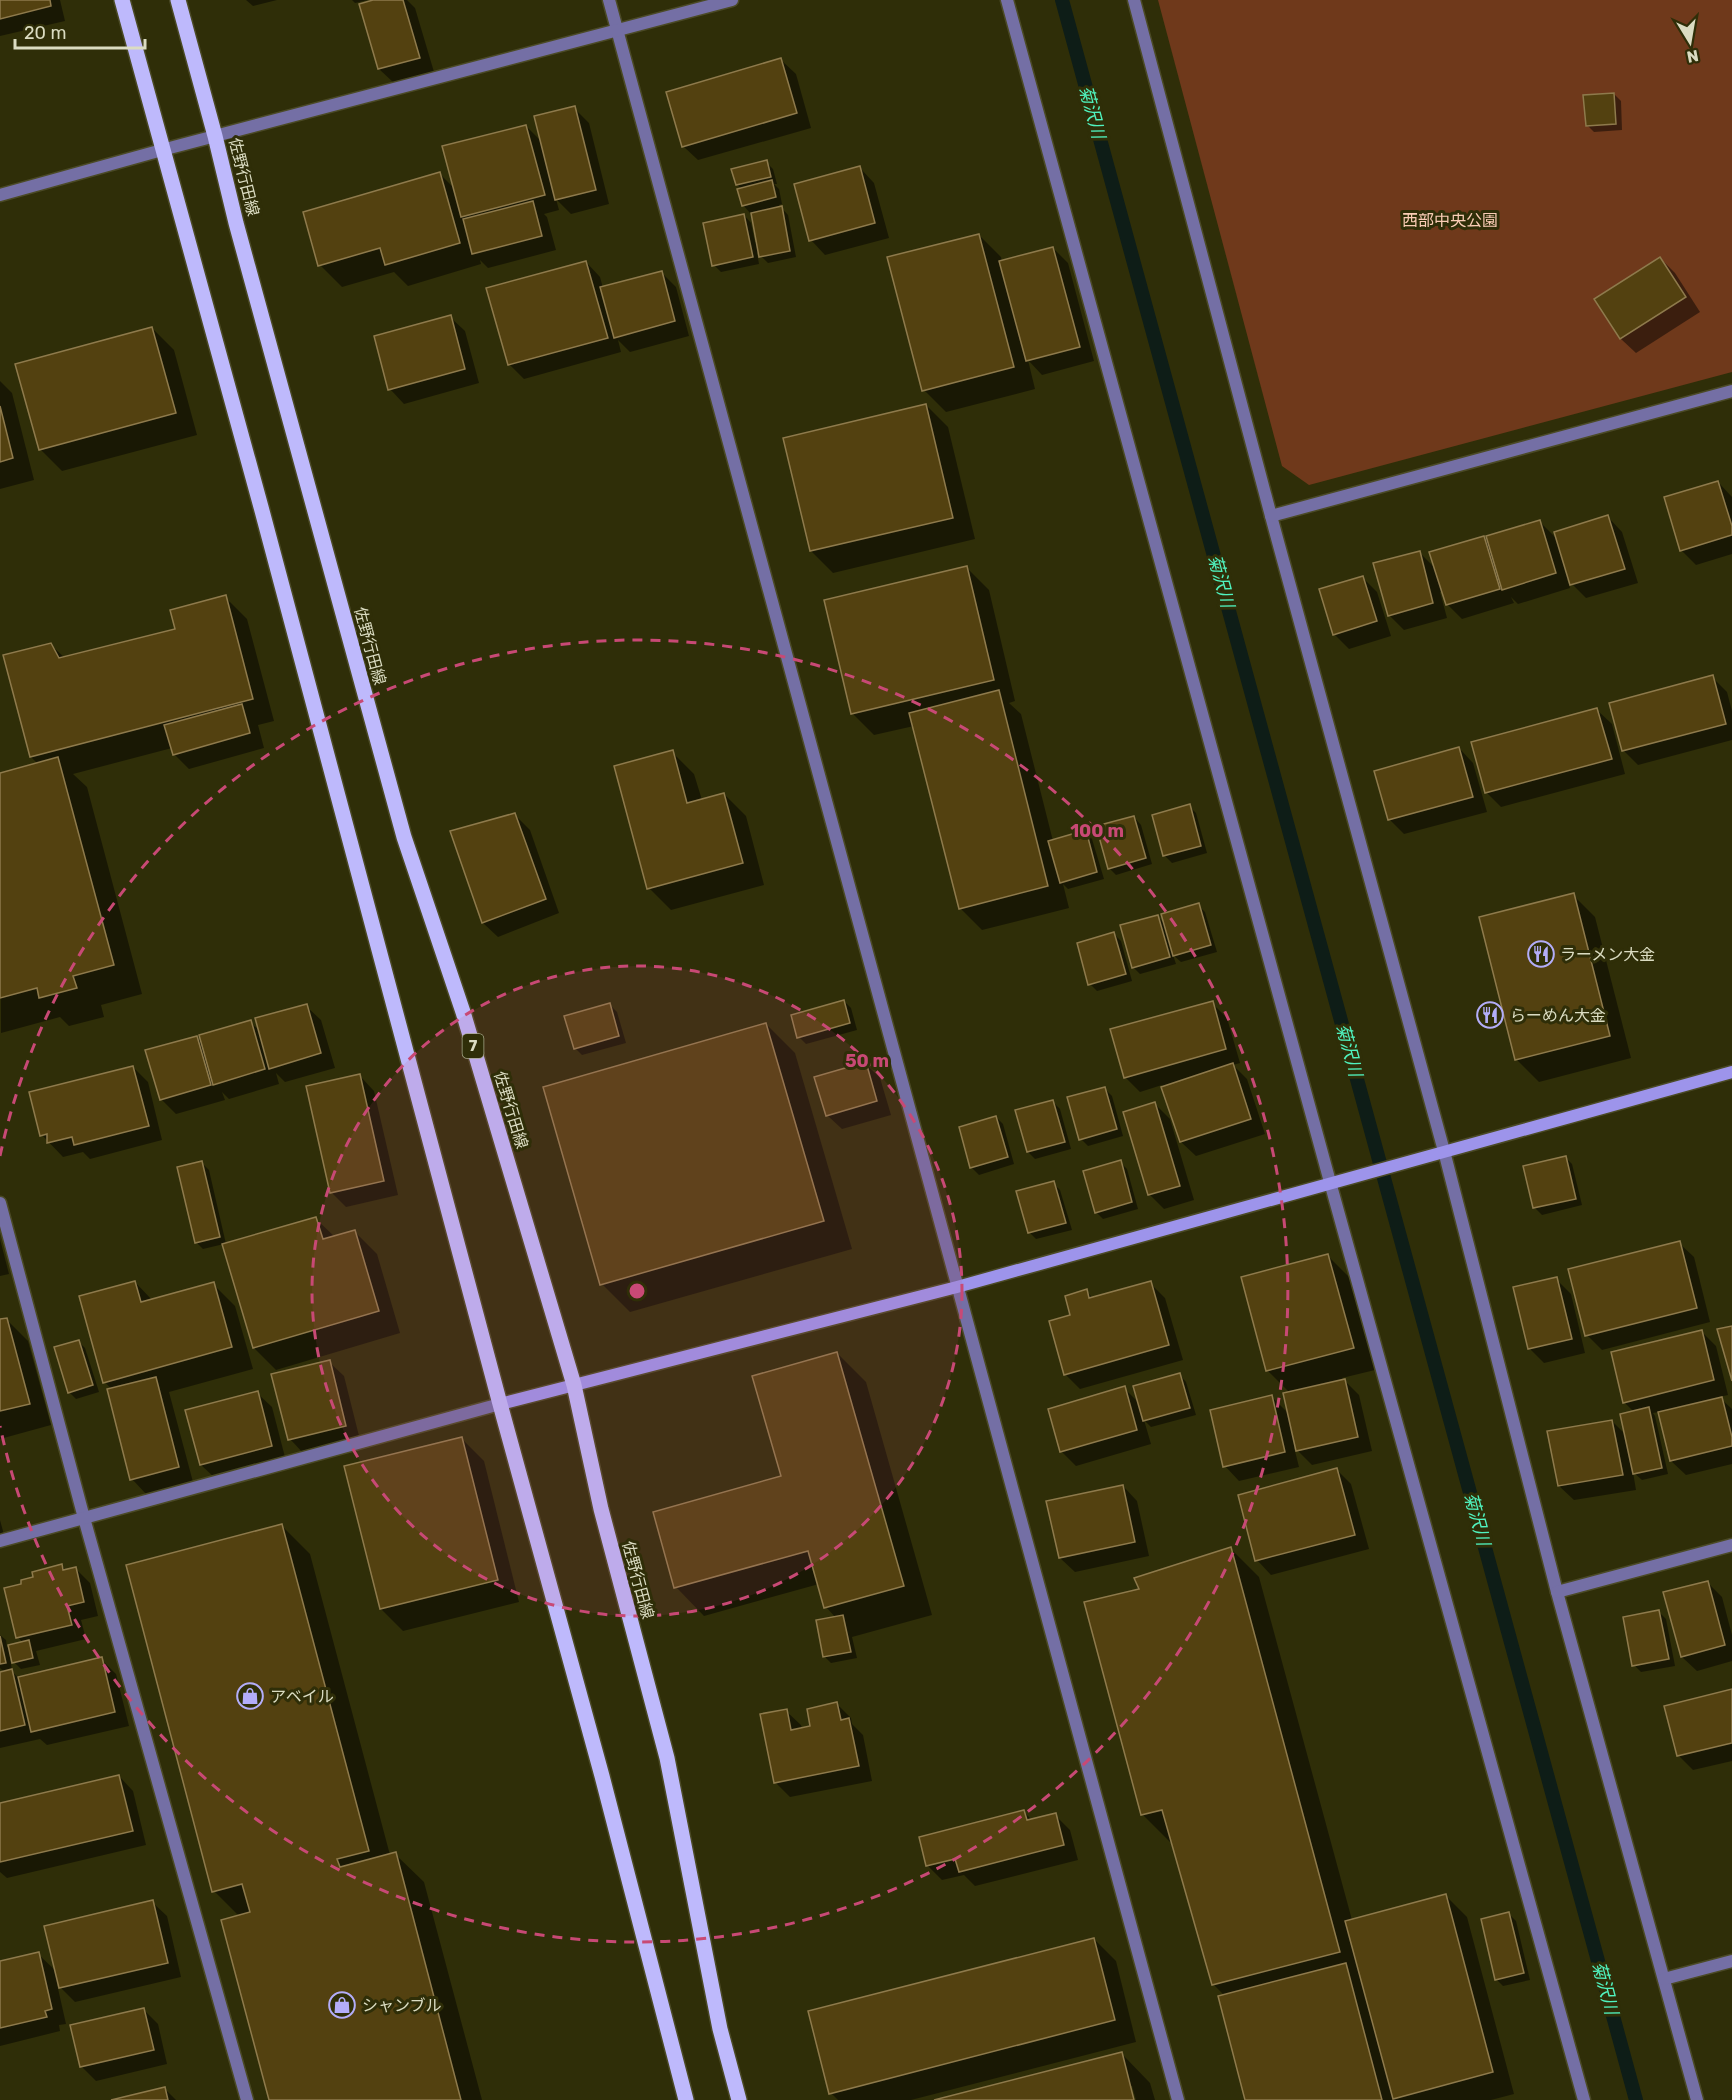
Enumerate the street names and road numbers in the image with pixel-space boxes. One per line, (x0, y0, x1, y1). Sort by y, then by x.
street label: 佐野行田線 (225, 136, 263, 218)
street label: 佐野行田線 (350, 605, 390, 687)
road number: 7 (462, 1034, 484, 1058)
street label: 佐野行田線 (490, 1069, 532, 1151)
street label: 佐野行田線 (618, 1539, 658, 1621)

